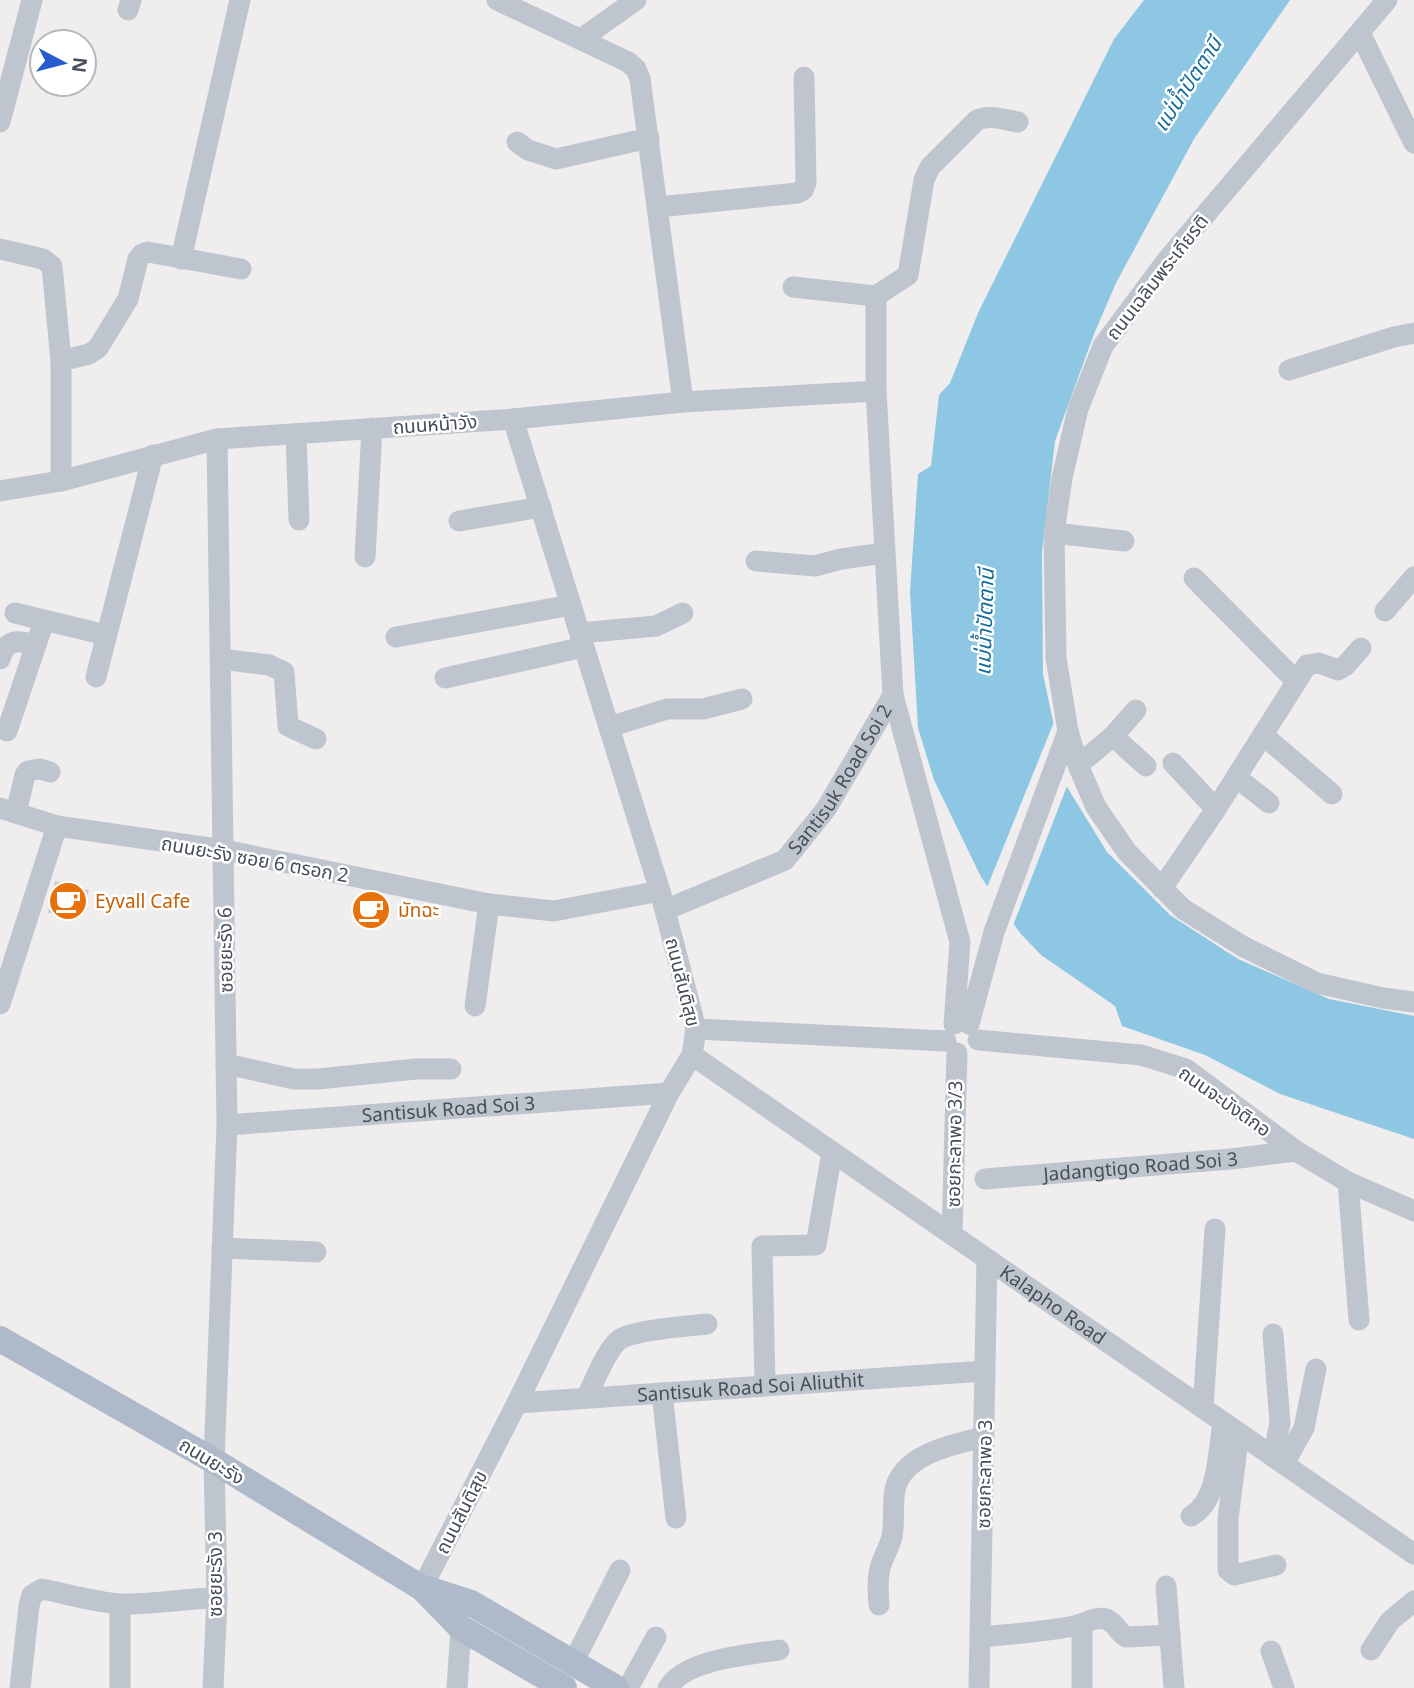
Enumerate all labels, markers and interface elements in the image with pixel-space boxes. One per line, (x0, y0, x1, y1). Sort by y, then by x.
north arrow (28, 28, 98, 98)
water label: แม่น้ำปัตตานี (1146, 29, 1230, 137)
text: N (66, 56, 94, 74)
street label: ถนนเฉลิมพระเกียรติ (1100, 209, 1214, 345)
street label: ถนนหน้าวัง (392, 408, 478, 440)
water label: แม่น้ำปัตตานี (968, 565, 1000, 676)
street label: Santisuk Road Soi 2 (782, 699, 898, 860)
street label: ถนนยะรัง ซอย 6 ตรอก 2 (159, 830, 351, 888)
cafe icon: Eyvall Cafe (47, 880, 89, 922)
place label: Eyvall Cafe (95, 888, 190, 914)
cafe icon: มัทฉะ (350, 889, 392, 931)
place label: มัทฉะ (398, 897, 439, 923)
street label: ซอยยะรัง 6 (211, 907, 239, 993)
street label: ถนนสันติสุข (659, 935, 707, 1029)
street label: ถนนจะบังติกอ (1174, 1060, 1276, 1142)
street label: ซอยกะลาพอ 3/3 (940, 1080, 968, 1208)
street label: Santisuk Road Soi 3 (361, 1090, 536, 1128)
street label: Jadangtigo Road Soi 3 (1040, 1145, 1239, 1187)
street label: Kalapho Road (995, 1259, 1111, 1350)
street label: Santisuk Road Soi Aliuthit (636, 1366, 865, 1408)
street label: ซอยกะลาพอ 3 (970, 1419, 998, 1529)
street label: ถนนยะรัง (174, 1431, 250, 1491)
street label: ถนนสันติสุข (429, 1466, 493, 1558)
street label: ซอยยะรัง 3 (202, 1531, 228, 1617)

